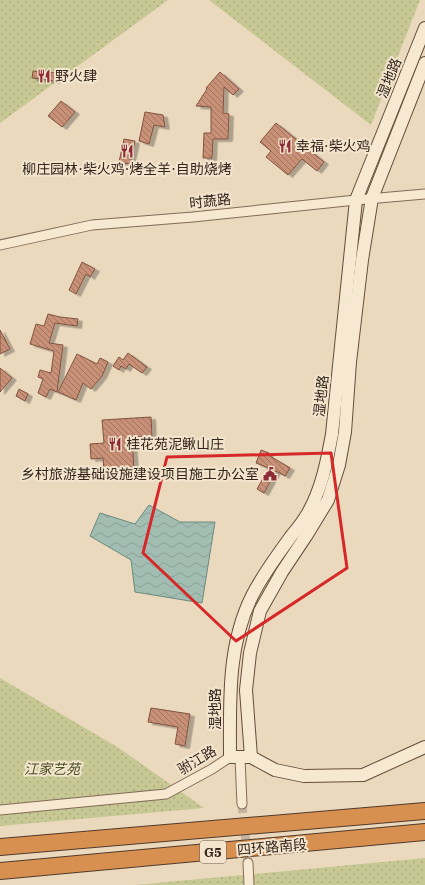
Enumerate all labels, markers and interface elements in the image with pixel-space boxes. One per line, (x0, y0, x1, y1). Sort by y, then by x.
street label: 湿地路 (373, 55, 405, 101)
place label: 野火肆 (55, 67, 97, 85)
restaurant icon: 野火肆 (36, 68, 52, 84)
place label: 幸福·柴火鸡 (296, 137, 371, 155)
restaurant icon: 幸福·柴火鸡 (277, 138, 293, 154)
restaurant icon: 柳庄园林·柴火鸡·烤全羊·自助烧烤 (119, 143, 135, 159)
place label: 柳庄园林·柴火鸡·烤全羊·自助烧烤 (22, 160, 232, 178)
street label: 时蔬路 (188, 190, 232, 212)
street label: 湿地路 (310, 374, 332, 418)
place label: 桂花苑泥鳅山庄 (126, 435, 224, 453)
restaurant icon: 桂花苑泥鳅山庄 (107, 436, 123, 452)
place label: 乡村旅游基础设施建设项目施工办公室 (21, 465, 259, 483)
public building icon: 乡村旅游基础设施建设项目施工办公室 (262, 466, 278, 482)
street label: 湿地路 (206, 688, 224, 730)
street label: 驸江路 (174, 741, 220, 779)
park label: 江家艺苑 (24, 760, 82, 778)
street label: 四环路南段 (236, 835, 308, 859)
road number: G5 (200, 841, 226, 863)

